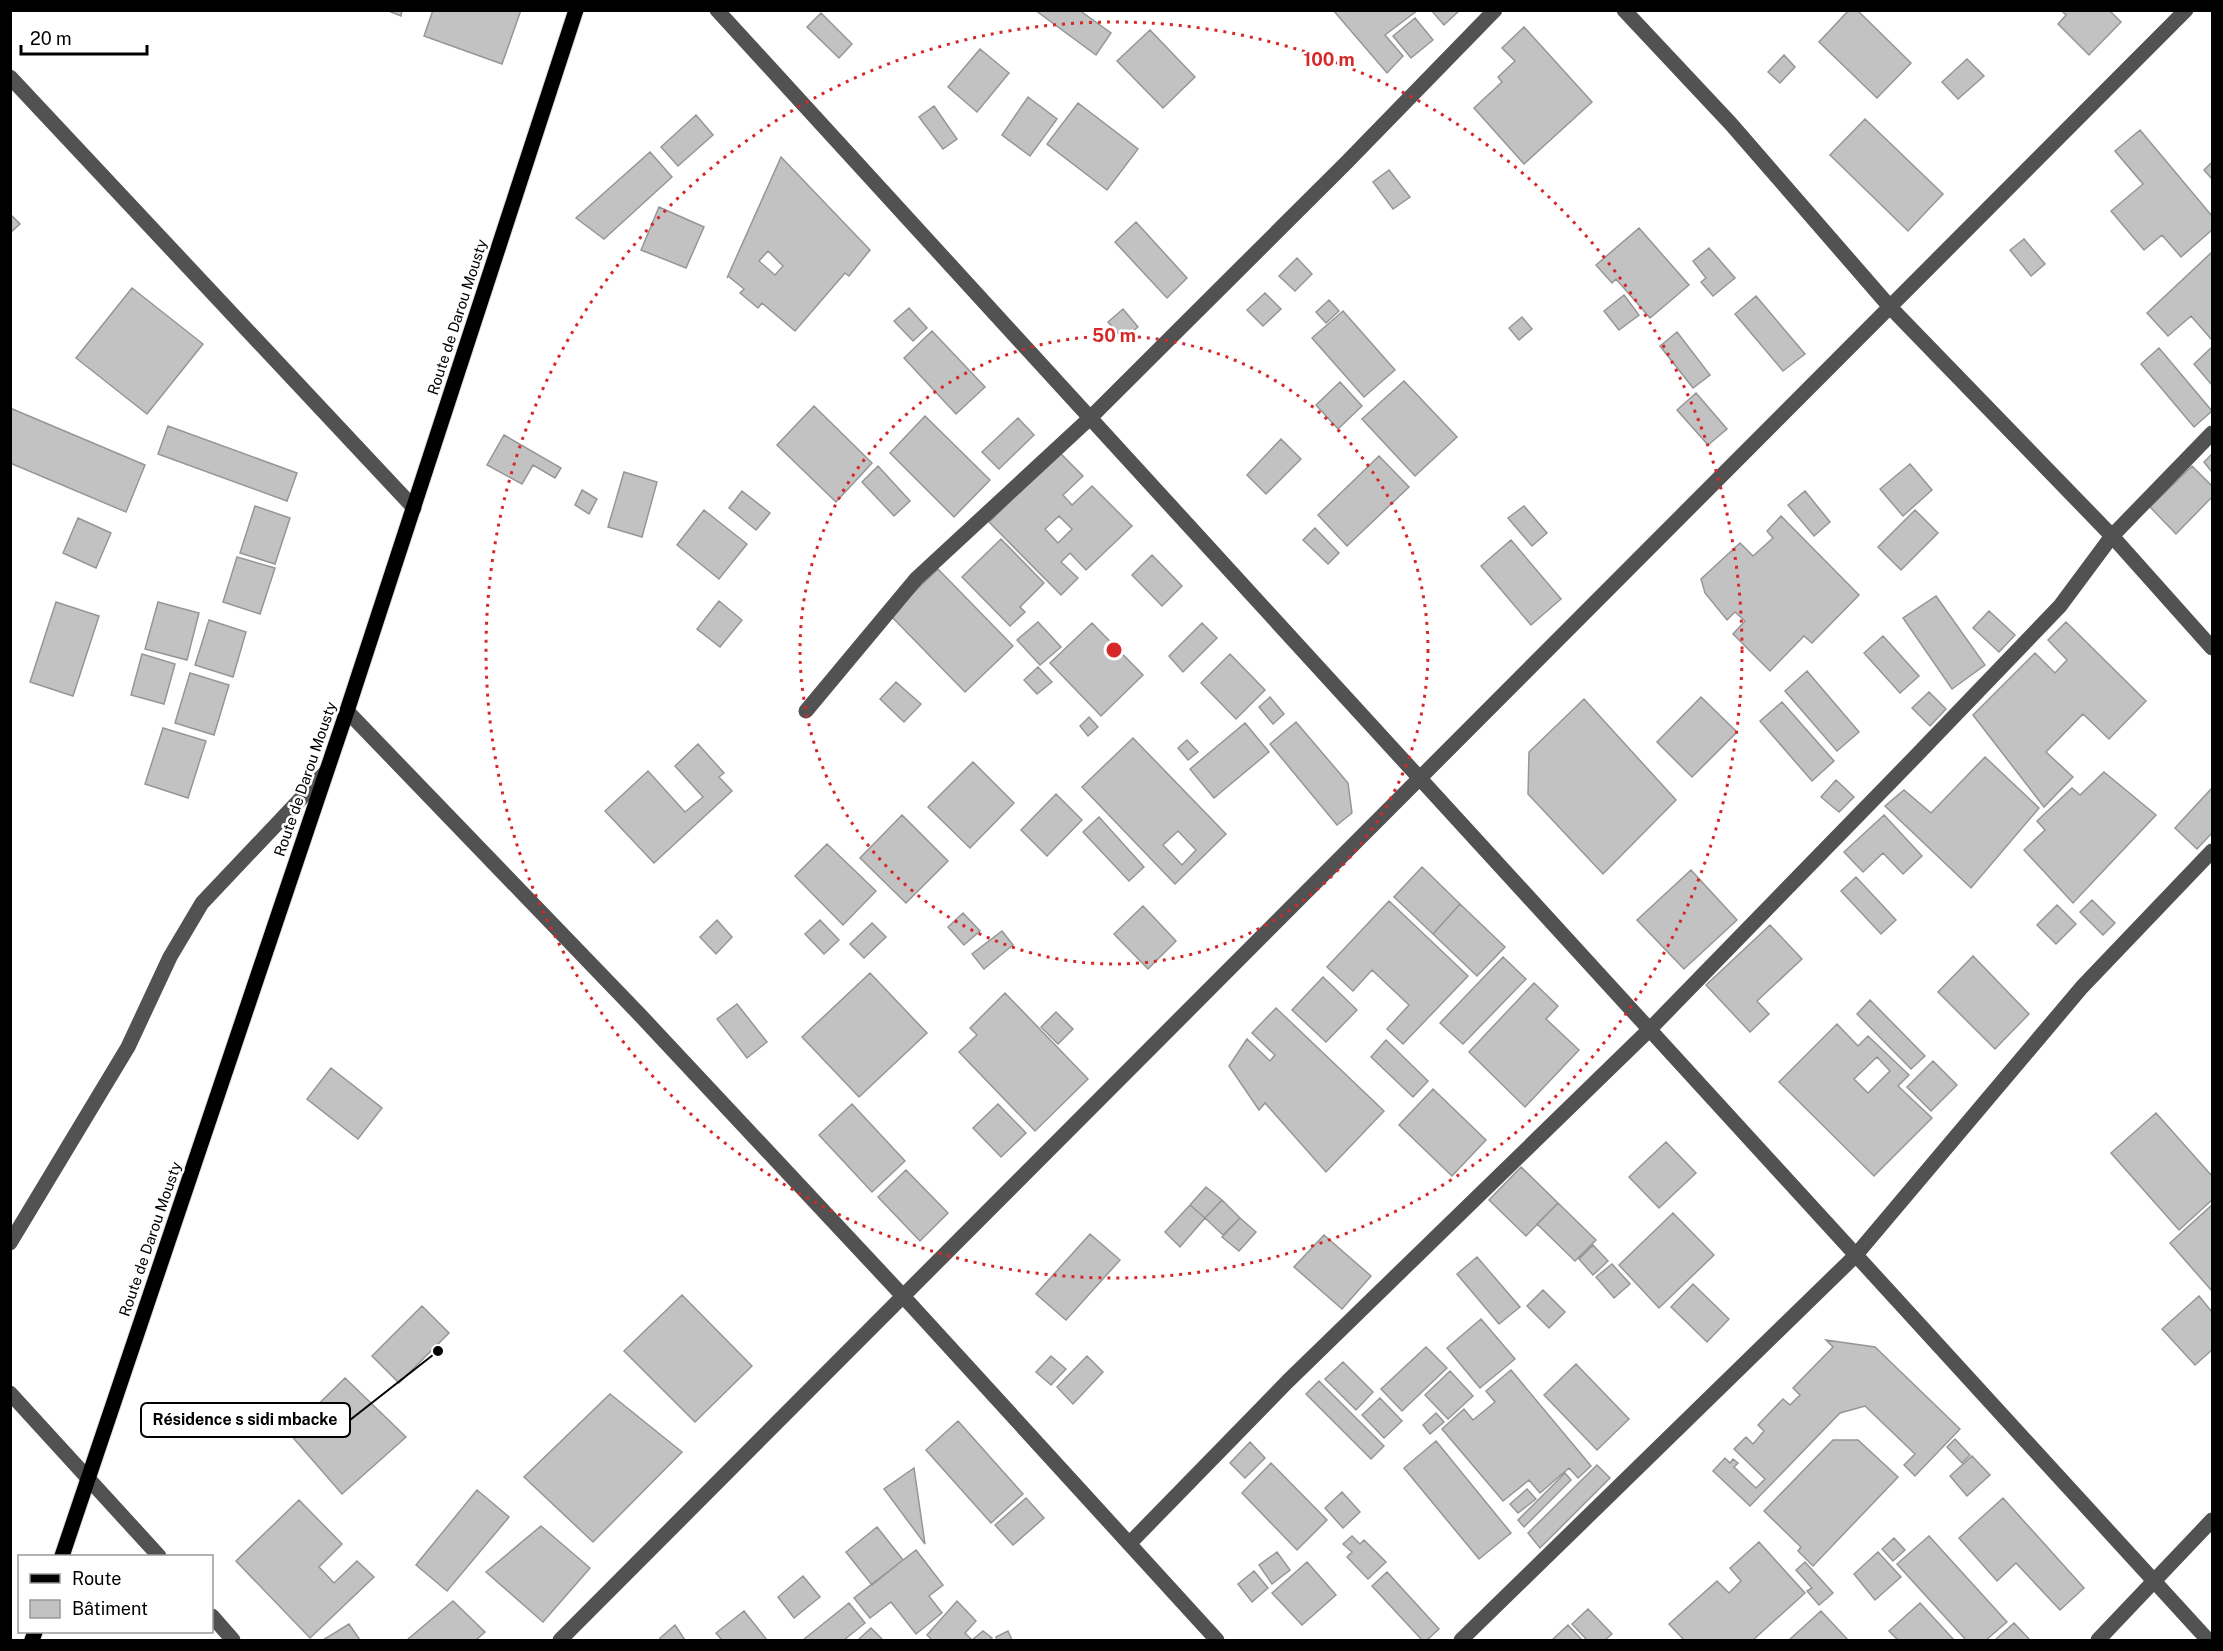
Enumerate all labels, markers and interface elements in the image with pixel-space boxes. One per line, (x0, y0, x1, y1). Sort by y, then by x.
scale bar (21, 18, 147, 56)
text: 20 m (30, 28, 72, 49)
text: 100 m (1303, 49, 1355, 70)
street label: Route de Darou Mousty (424, 237, 490, 397)
text: 50 m (1092, 325, 1136, 346)
centre of rings (1104, 640, 1124, 660)
street label: Route de Darou Mousty (271, 699, 339, 859)
street label: Route de Darou Mousty (116, 1159, 184, 1319)
callout: Résidence s sidi mbacke (141, 1403, 350, 1437)
text: Résidence s sidi mbacke (153, 1410, 337, 1429)
legend (18, 1555, 213, 1633)
text: Route (72, 1568, 121, 1589)
text: Bâtiment (72, 1598, 148, 1619)

